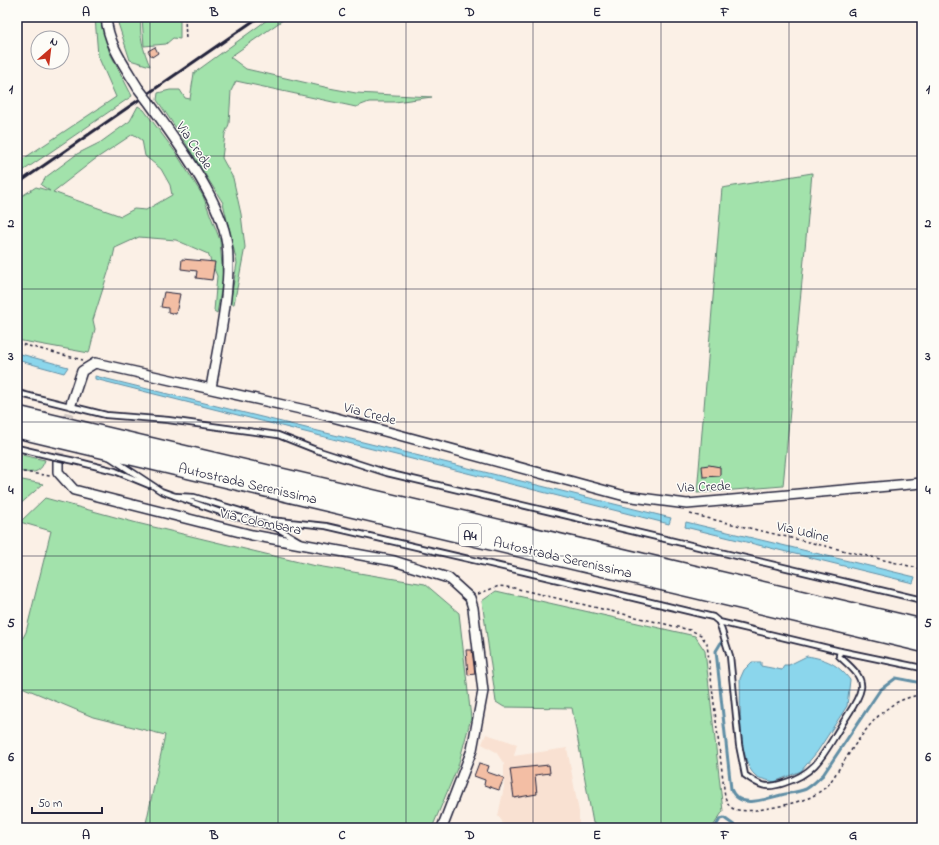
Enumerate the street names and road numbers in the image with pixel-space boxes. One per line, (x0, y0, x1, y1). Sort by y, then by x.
street label: Via Crede (170, 117, 218, 174)
street label: Via Crede (340, 397, 399, 432)
street label: Autostrada Serenissima (176, 458, 319, 511)
street label: Via Crede (676, 476, 732, 499)
street label: Via Colombara (217, 503, 303, 541)
street label: Via Udine (773, 516, 832, 549)
road number: A4 (459, 524, 481, 546)
street label: Autostrada Serenissima (491, 532, 634, 585)

